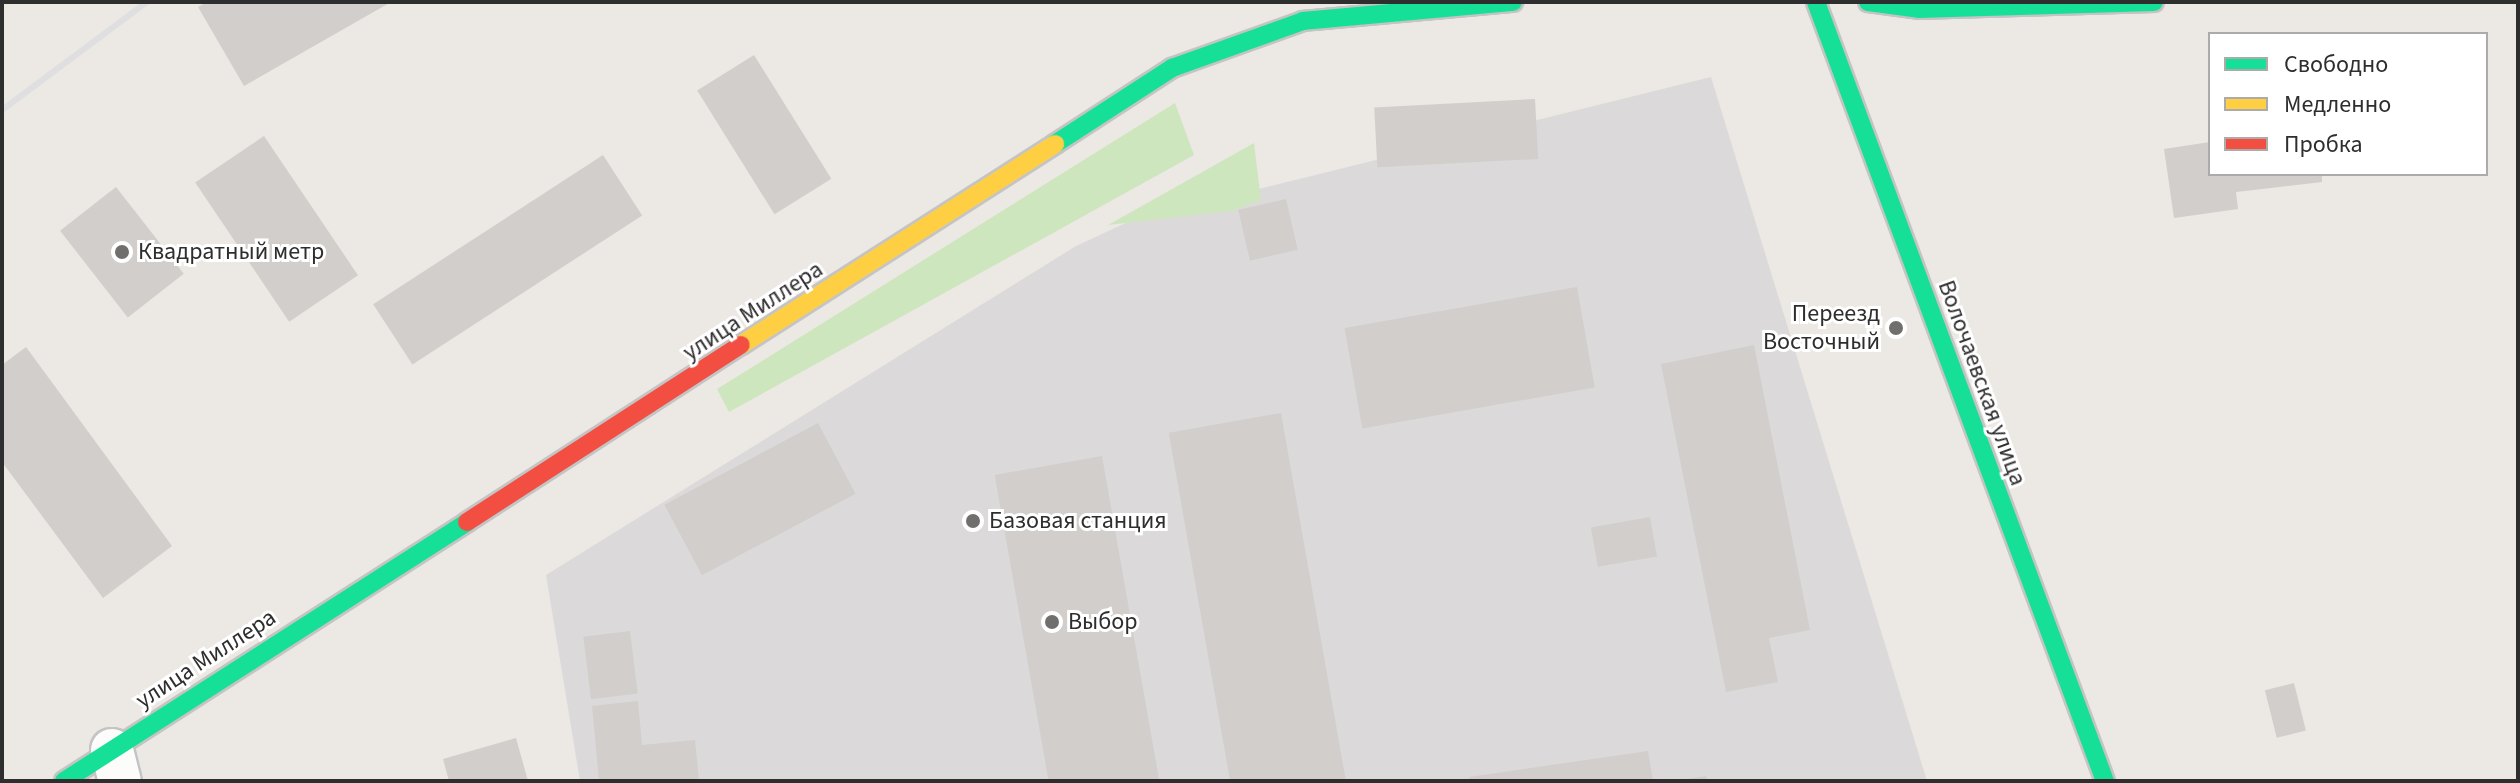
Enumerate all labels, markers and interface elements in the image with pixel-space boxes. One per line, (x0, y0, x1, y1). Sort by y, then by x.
legend (2208, 32, 2488, 176)
text: Свободно (2284, 47, 2388, 82)
text: Медленно (2284, 87, 2391, 122)
text: Пробка (2284, 127, 2363, 162)
place label: Квадратный метр (138, 238, 324, 266)
marker: Квадратный метр (113, 243, 131, 261)
street label: улица Миллера (678, 255, 828, 367)
street label: Волочаевская улица (1932, 277, 2032, 489)
place label: Переезд Восточный (1763, 300, 1880, 356)
marker: Переезд Восточный (1887, 319, 1905, 337)
place label: Базовая станция (989, 507, 1167, 535)
marker: Базовая станция (964, 512, 982, 530)
street label: улица Миллера (131, 603, 281, 715)
place label: Выбор (1068, 608, 1138, 636)
marker: Выбор (1043, 613, 1061, 631)

